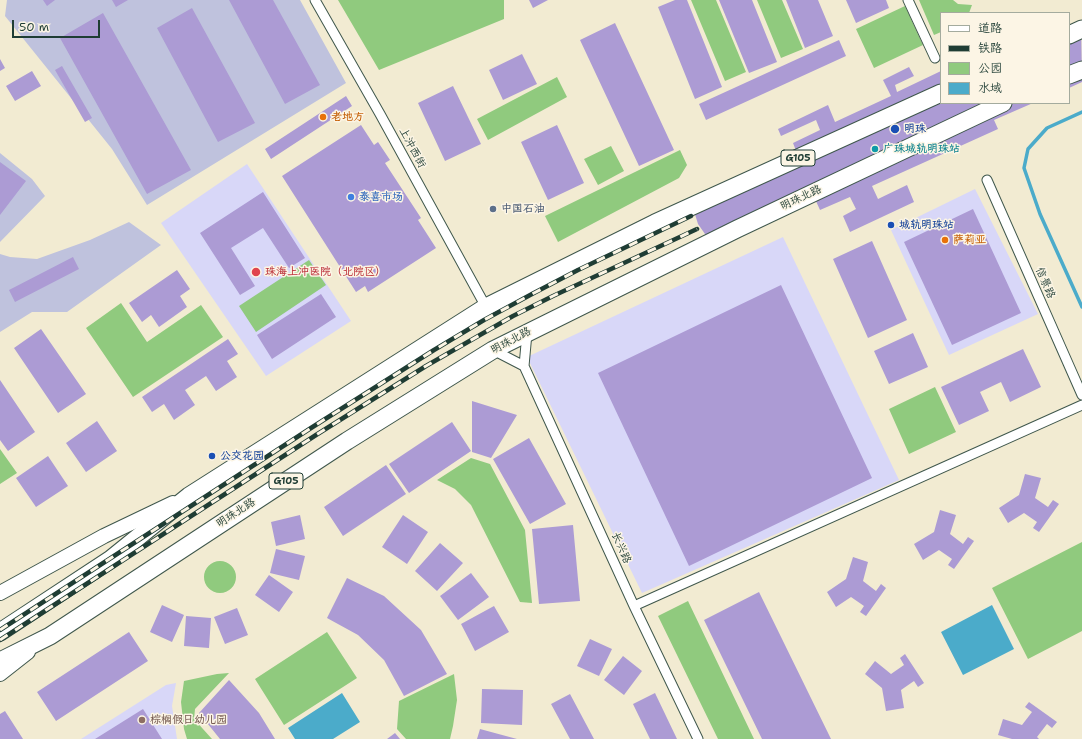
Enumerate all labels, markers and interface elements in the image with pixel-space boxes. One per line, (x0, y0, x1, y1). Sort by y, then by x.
scale bar (14, 12, 102, 38)
legend (940, 12, 1070, 104)
text: 50 m (19, 19, 49, 35)
text: 道路 (978, 20, 1002, 36)
text: 铁路 (978, 40, 1002, 56)
text: 公园 (978, 60, 1002, 76)
text: 水域 (978, 80, 1002, 96)
place label: 老地方 (331, 110, 364, 124)
marker: 老地方 (318, 112, 328, 122)
place label: 明珠 (904, 122, 926, 136)
marker: 明珠 (889, 123, 901, 135)
street label: 上沖西街 (396, 125, 428, 171)
place label: 广珠城轨明珠站 (883, 142, 960, 156)
marker: 广珠城轨明珠站 (870, 144, 880, 154)
road number: G105 (781, 150, 815, 166)
street label: 明珠北路 (778, 183, 824, 213)
place label: 泰喜市场 (359, 190, 403, 204)
marker: 泰喜市场 (346, 192, 356, 202)
place label: 中国石油 (501, 202, 545, 216)
marker: 中国石油 (488, 204, 498, 214)
place label: 城轨明珠站 (899, 218, 954, 232)
marker: 城轨明珠站 (886, 220, 896, 230)
place label: 萨莉亚 (953, 233, 986, 247)
marker: 萨莉亚 (940, 235, 950, 245)
place label: 珠海上冲医院（北院区） (265, 265, 386, 279)
street label: 信景路 (1032, 265, 1058, 301)
marker: 珠海上冲医院（北院区） (250, 266, 262, 278)
street label: 明珠北路 (488, 325, 534, 357)
place label: 公交花园 (220, 449, 264, 463)
marker: 公交花园 (207, 451, 217, 461)
road number: G105 (269, 473, 303, 489)
street label: 明珠北路 (214, 495, 258, 531)
street label: 长兴路 (608, 530, 634, 566)
place label: 棕榈假日幼儿园 (150, 713, 227, 727)
marker: 棕榈假日幼儿园 (137, 715, 147, 725)

